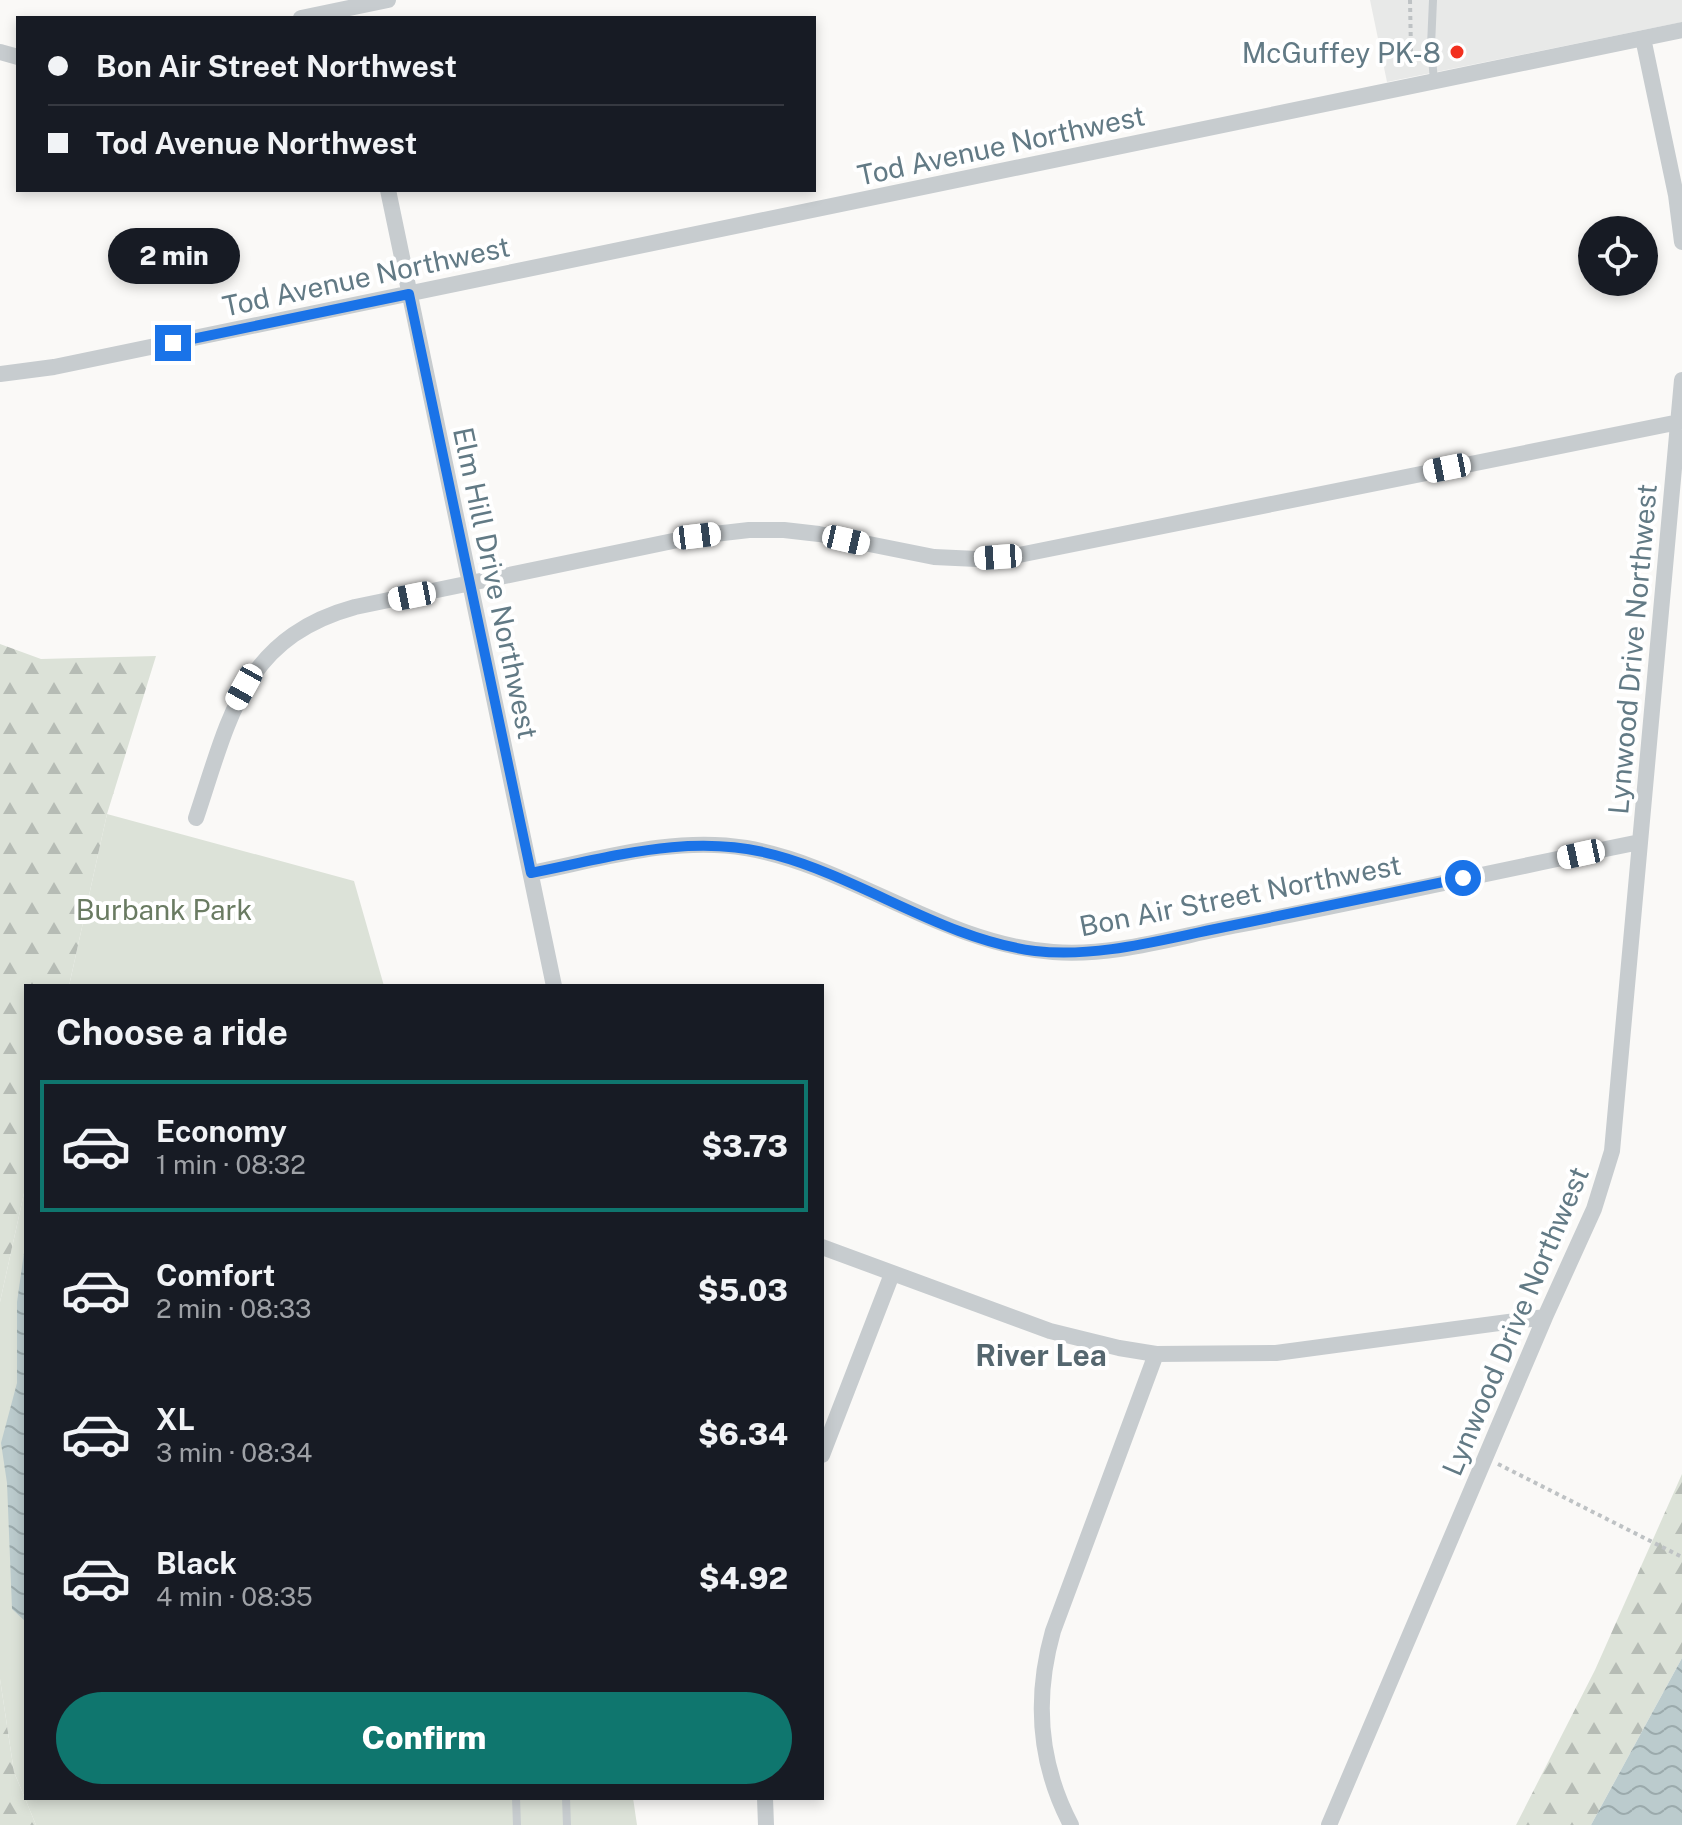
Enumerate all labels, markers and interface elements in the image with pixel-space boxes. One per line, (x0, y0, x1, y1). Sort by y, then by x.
place label: McGuffey PK-8 (1242, 36, 1441, 69)
marker: McGuffey PK-8 (1448, 43, 1466, 61)
text: Bon Air Street Northwest (96, 48, 457, 84)
street label: Tod Avenue Northwest (854, 98, 1148, 192)
text: Tod Avenue Northwest (96, 125, 417, 161)
map controls (1578, 216, 1658, 296)
button: locate (1578, 216, 1658, 296)
callout: 2 min (107, 227, 239, 283)
street label: Tod Avenue Northwest (219, 229, 513, 323)
text: 2 min (139, 240, 209, 271)
route end (155, 325, 191, 361)
street label: Elm Hill Drive Northwest (447, 424, 545, 742)
car (1421, 452, 1473, 484)
street label: Lynwood Drive Northwest (1601, 482, 1663, 816)
car (672, 521, 722, 551)
car (820, 523, 872, 557)
car (973, 543, 1023, 571)
car (386, 580, 438, 612)
car (222, 660, 266, 714)
car (1555, 837, 1607, 871)
street label: Bon Air Street Northwest (1076, 848, 1404, 942)
route start (1445, 860, 1481, 896)
park label: Burbank Park (76, 893, 252, 926)
text: Choose a ride (56, 1011, 288, 1053)
icon: car (60, 1110, 132, 1182)
text: Economy (156, 1113, 287, 1149)
text: $3.73 (702, 1128, 788, 1164)
text: 1 min · 08:32 (156, 1149, 306, 1180)
street label: Lynwood Drive Northwest (1435, 1162, 1595, 1480)
icon: car (60, 1254, 132, 1326)
text: Comfort (156, 1257, 275, 1293)
text: $5.03 (698, 1272, 788, 1308)
text: 2 min · 08:33 (156, 1293, 311, 1324)
district label: River Lea (975, 1337, 1107, 1373)
icon: car (60, 1398, 132, 1470)
text: XL (156, 1401, 195, 1437)
text: $6.34 (698, 1416, 788, 1452)
text: 3 min · 08:34 (156, 1437, 312, 1468)
icon: car (60, 1542, 132, 1614)
text: Black (156, 1545, 237, 1581)
text: $4.92 (699, 1560, 788, 1596)
text: 4 min · 08:35 (156, 1581, 313, 1612)
button: Confirm (56, 1692, 792, 1784)

